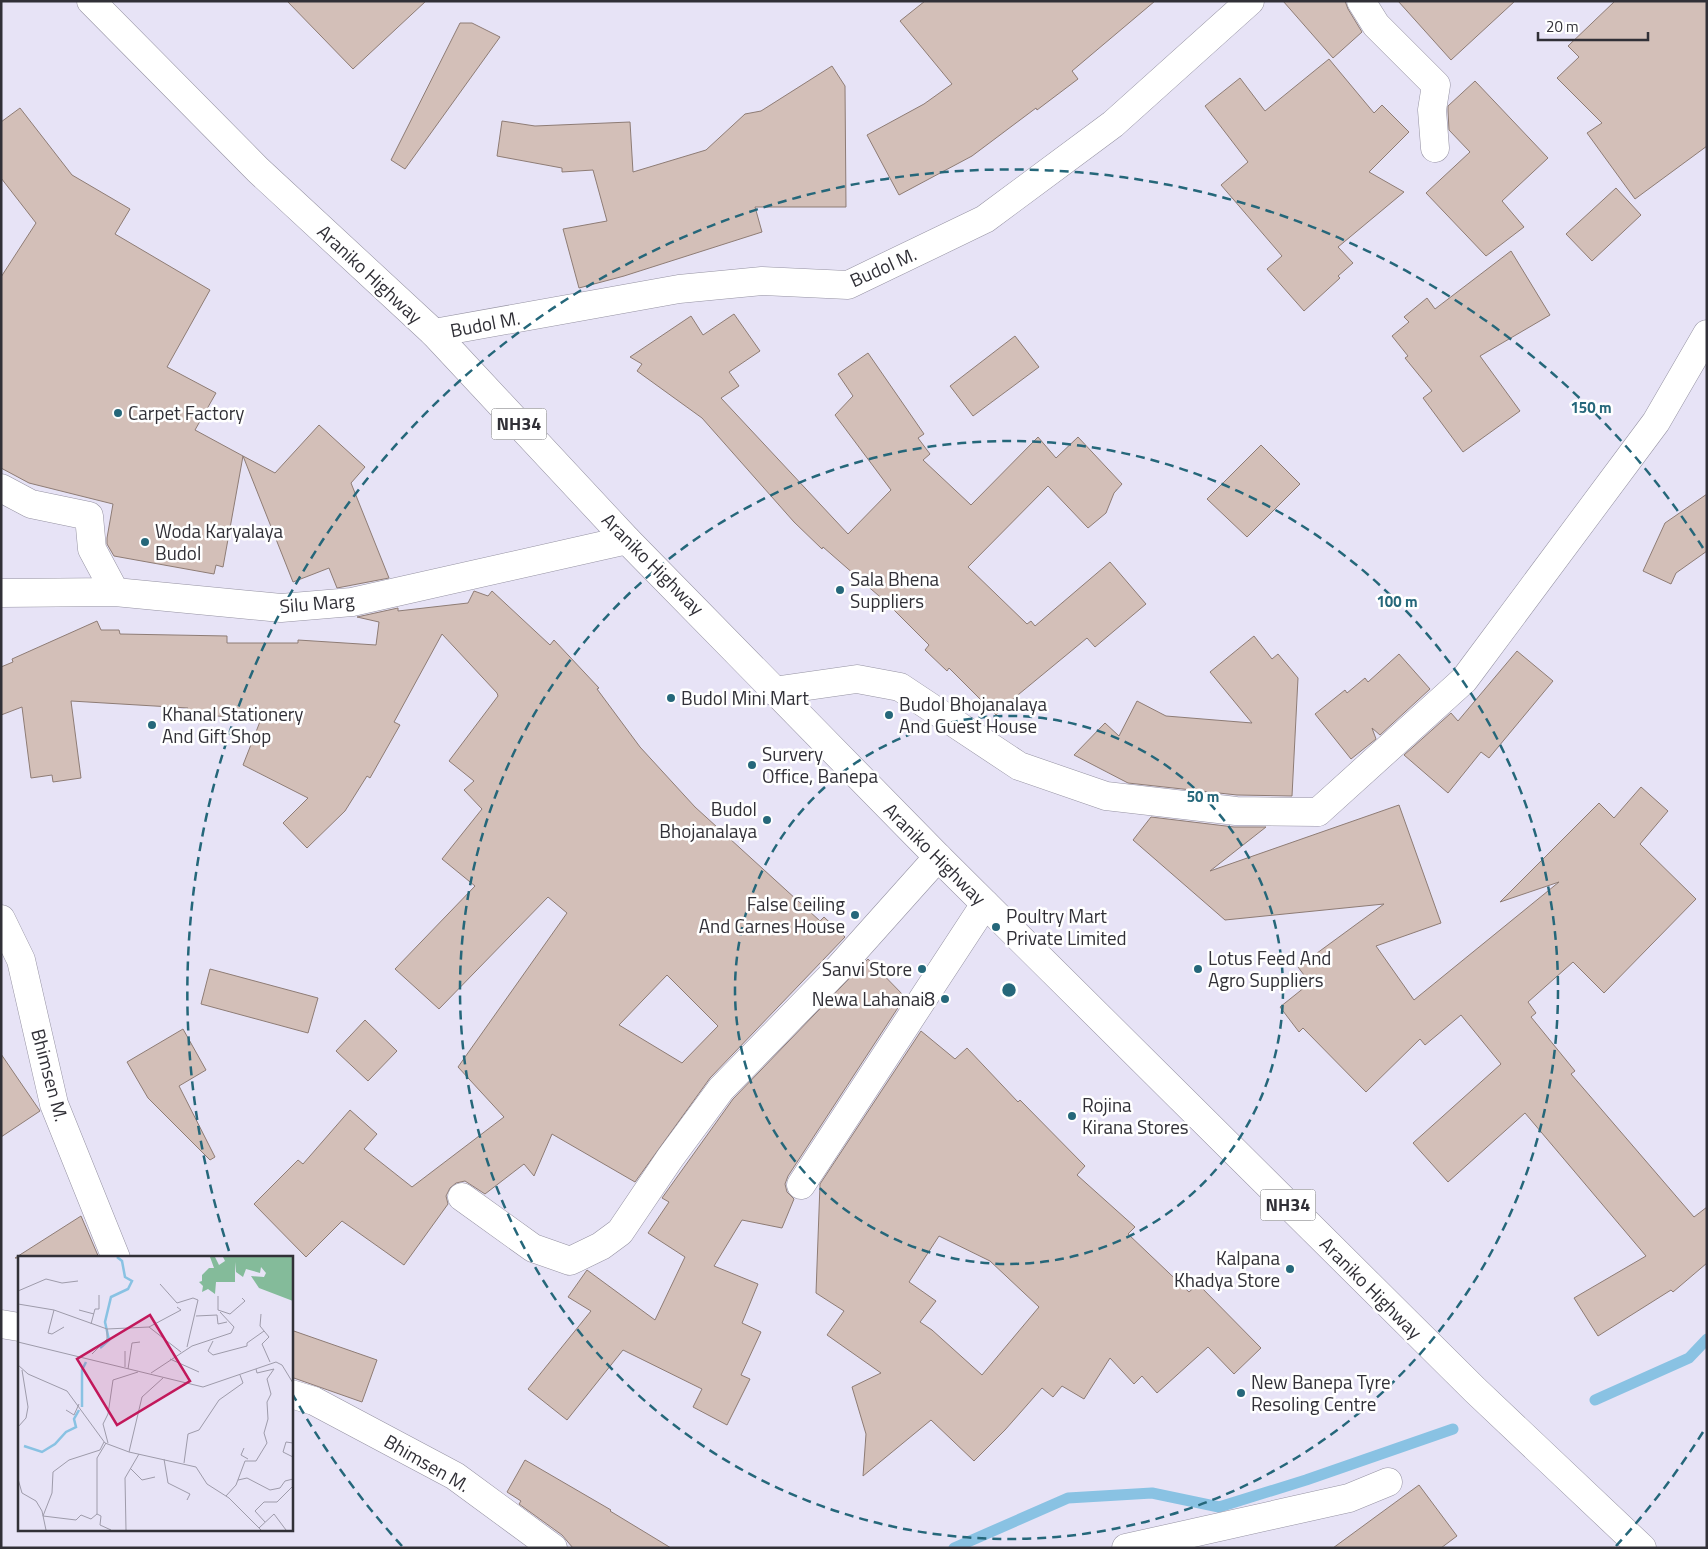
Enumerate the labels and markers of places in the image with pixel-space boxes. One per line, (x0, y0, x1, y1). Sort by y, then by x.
place label: Carpet Factory (128, 398, 244, 427)
marker: Carpet Factory (112, 407, 124, 419)
place label: Woda Karyalaya Budol (155, 516, 283, 567)
marker: Woda Karyalaya Budol (139, 536, 151, 548)
place label: Sala Bhena Suppliers (850, 564, 940, 615)
marker: Sala Bhena Suppliers (834, 584, 846, 596)
place label: Budol Mini Mart (681, 683, 809, 712)
place label: Budol Bhojanalaya And Guest House (899, 689, 1048, 740)
marker: Budol Mini Mart (665, 692, 677, 704)
place label: Khanal Stationery And Gift Shop (162, 699, 304, 750)
marker: Budol Bhojanalaya And Guest House (883, 709, 895, 721)
marker: Khanal Stationery And Gift Shop (146, 719, 158, 731)
place label: Survery Office, Banepa (762, 739, 878, 790)
marker: Survery Office, Banepa (746, 759, 758, 771)
place label: Budol Bhojanalaya (659, 794, 757, 845)
marker: Budol Bhojanalaya (761, 814, 773, 826)
place label: False Ceiling And Carnes House (699, 889, 845, 940)
place label: Poultry Mart Private Limited (1006, 901, 1127, 952)
marker: False Ceiling And Carnes House (849, 909, 861, 921)
marker: Poultry Mart Private Limited (990, 921, 1002, 933)
place label: Lotus Feed And Agro Suppliers (1208, 943, 1331, 994)
place label: Sanvi Store (822, 954, 912, 983)
marker: Sanvi Store (916, 963, 928, 975)
marker: Lotus Feed And Agro Suppliers (1192, 963, 1204, 975)
centre of rings (1000, 981, 1018, 999)
place label: Newa Lahanai8 (812, 984, 935, 1013)
marker: Newa Lahanai8 (939, 993, 951, 1005)
place label: Rojina Kirana Stores (1082, 1090, 1189, 1141)
marker: Rojina Kirana Stores (1066, 1110, 1078, 1122)
place label: Kalpana Khadya Store (1174, 1243, 1280, 1294)
marker: Kalpana Khadya Store (1284, 1263, 1296, 1275)
place label: New Banepa Tyre Resoling Centre (1251, 1367, 1391, 1418)
marker: New Banepa Tyre Resoling Centre (1235, 1387, 1247, 1399)

